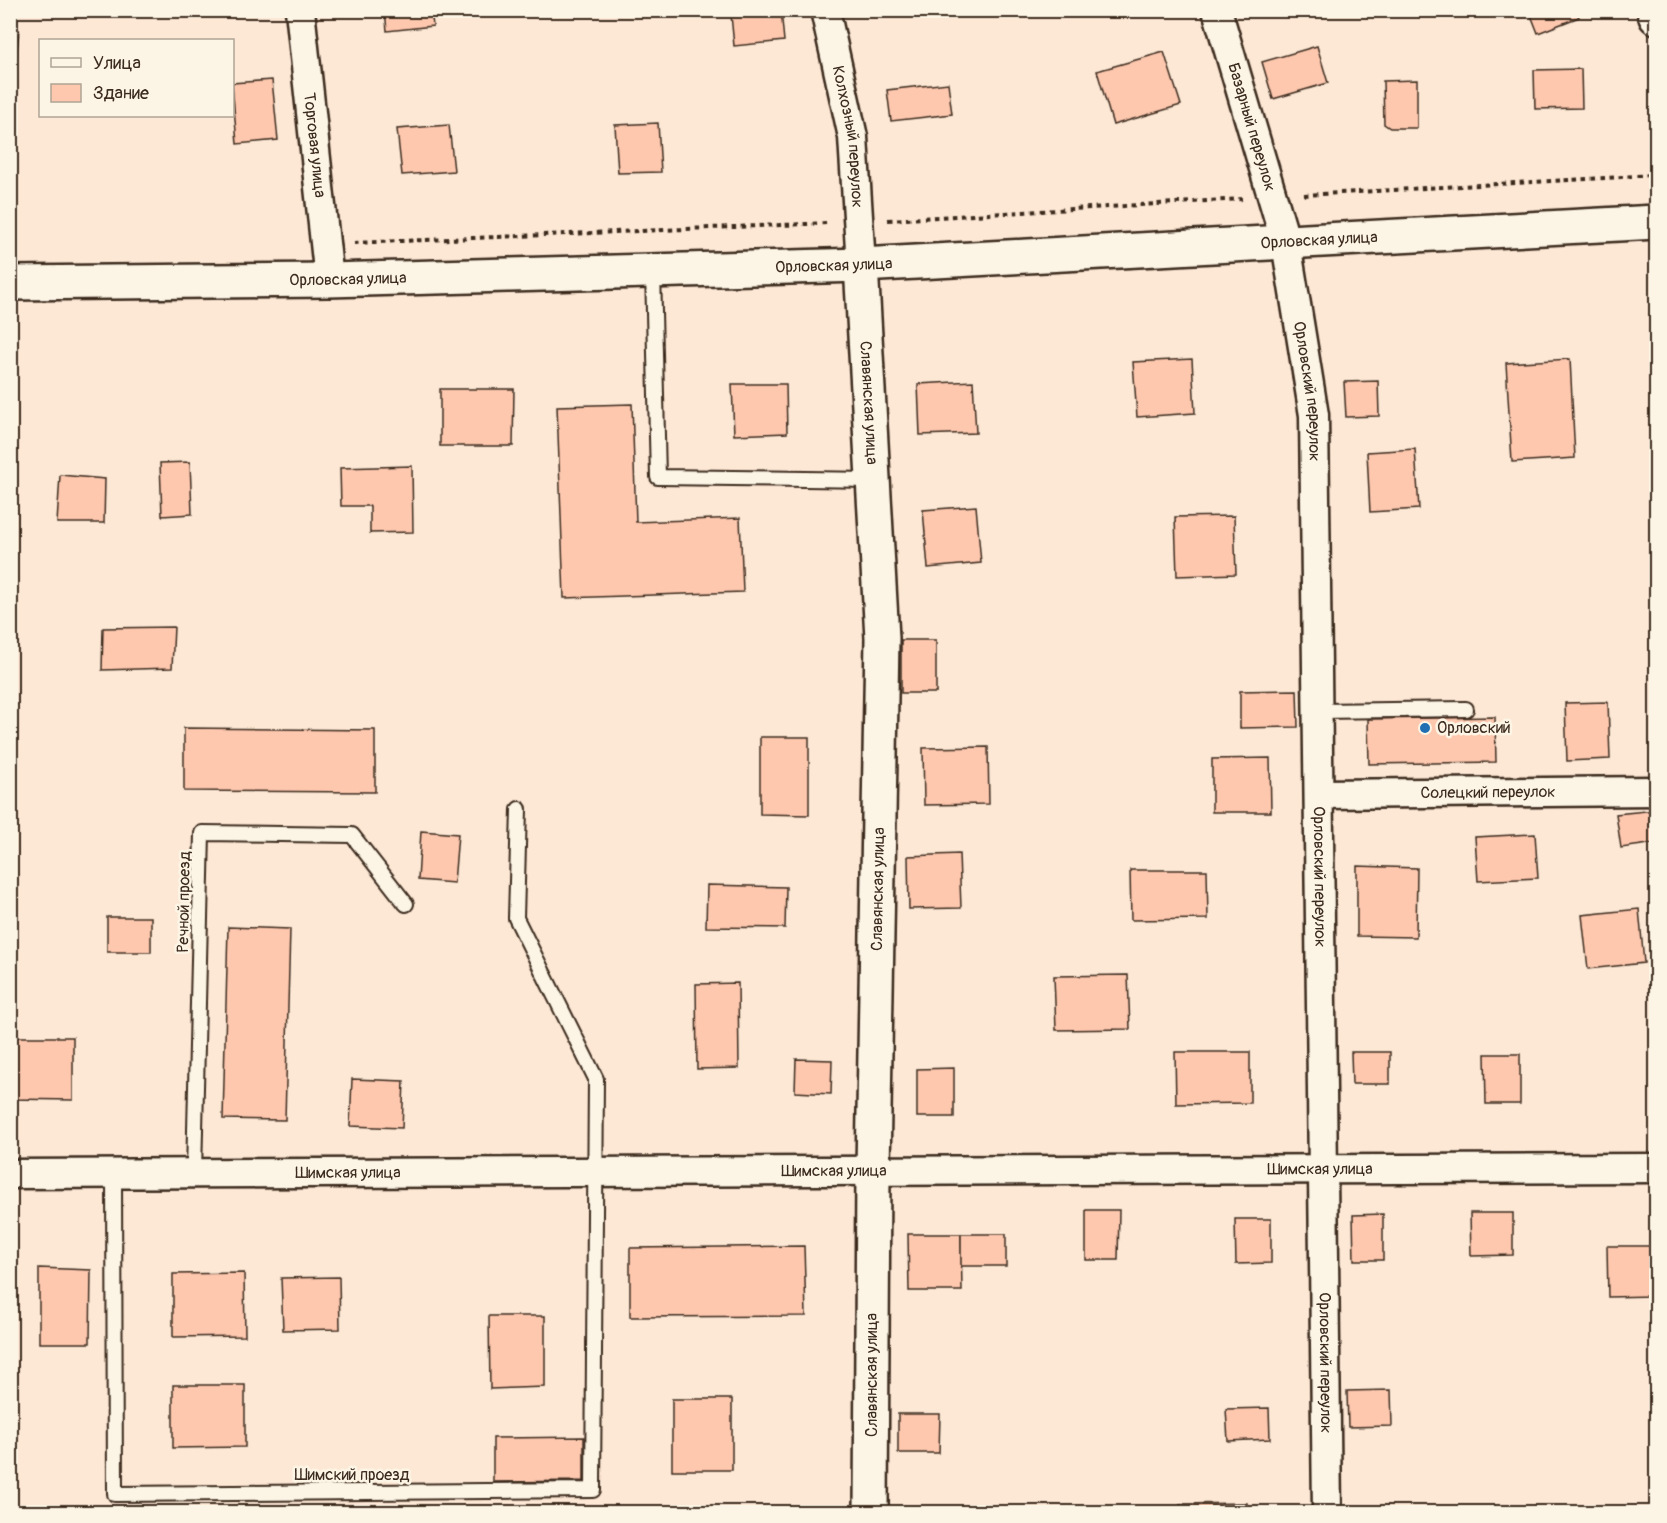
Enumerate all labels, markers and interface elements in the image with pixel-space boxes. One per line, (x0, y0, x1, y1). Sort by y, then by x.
legend (39, 39, 234, 117)
text: Улица (93, 52, 141, 75)
street label: Базарный переулок (1223, 60, 1280, 194)
street label: Колхозный переулок (828, 64, 867, 208)
text: Здание (93, 82, 149, 105)
street label: Торговая улица (299, 92, 330, 199)
street label: Орловская улица (1260, 227, 1378, 253)
street label: Орловская улица (775, 253, 893, 277)
street label: Орловская улица (289, 268, 407, 290)
street label: Орловский переулок (1289, 320, 1325, 461)
street label: Славянская улица (855, 340, 882, 465)
place label: Орловский (1437, 718, 1511, 738)
marker: Орловский (1418, 721, 1432, 735)
street label: Солецкий переулок (1420, 782, 1556, 803)
street label: Орловский переулок (1309, 806, 1330, 947)
street label: Славянская улица (867, 827, 889, 951)
street label: Речной проезд (173, 851, 195, 953)
street label: Шимская улица (1267, 1159, 1373, 1179)
street label: Шимская улица (781, 1161, 887, 1181)
street label: Шимская улица (295, 1163, 401, 1183)
street label: Орловский переулок (1314, 1292, 1336, 1433)
street label: Славянская улица (862, 1313, 882, 1437)
street label: Шимский проезд (295, 1465, 410, 1485)

